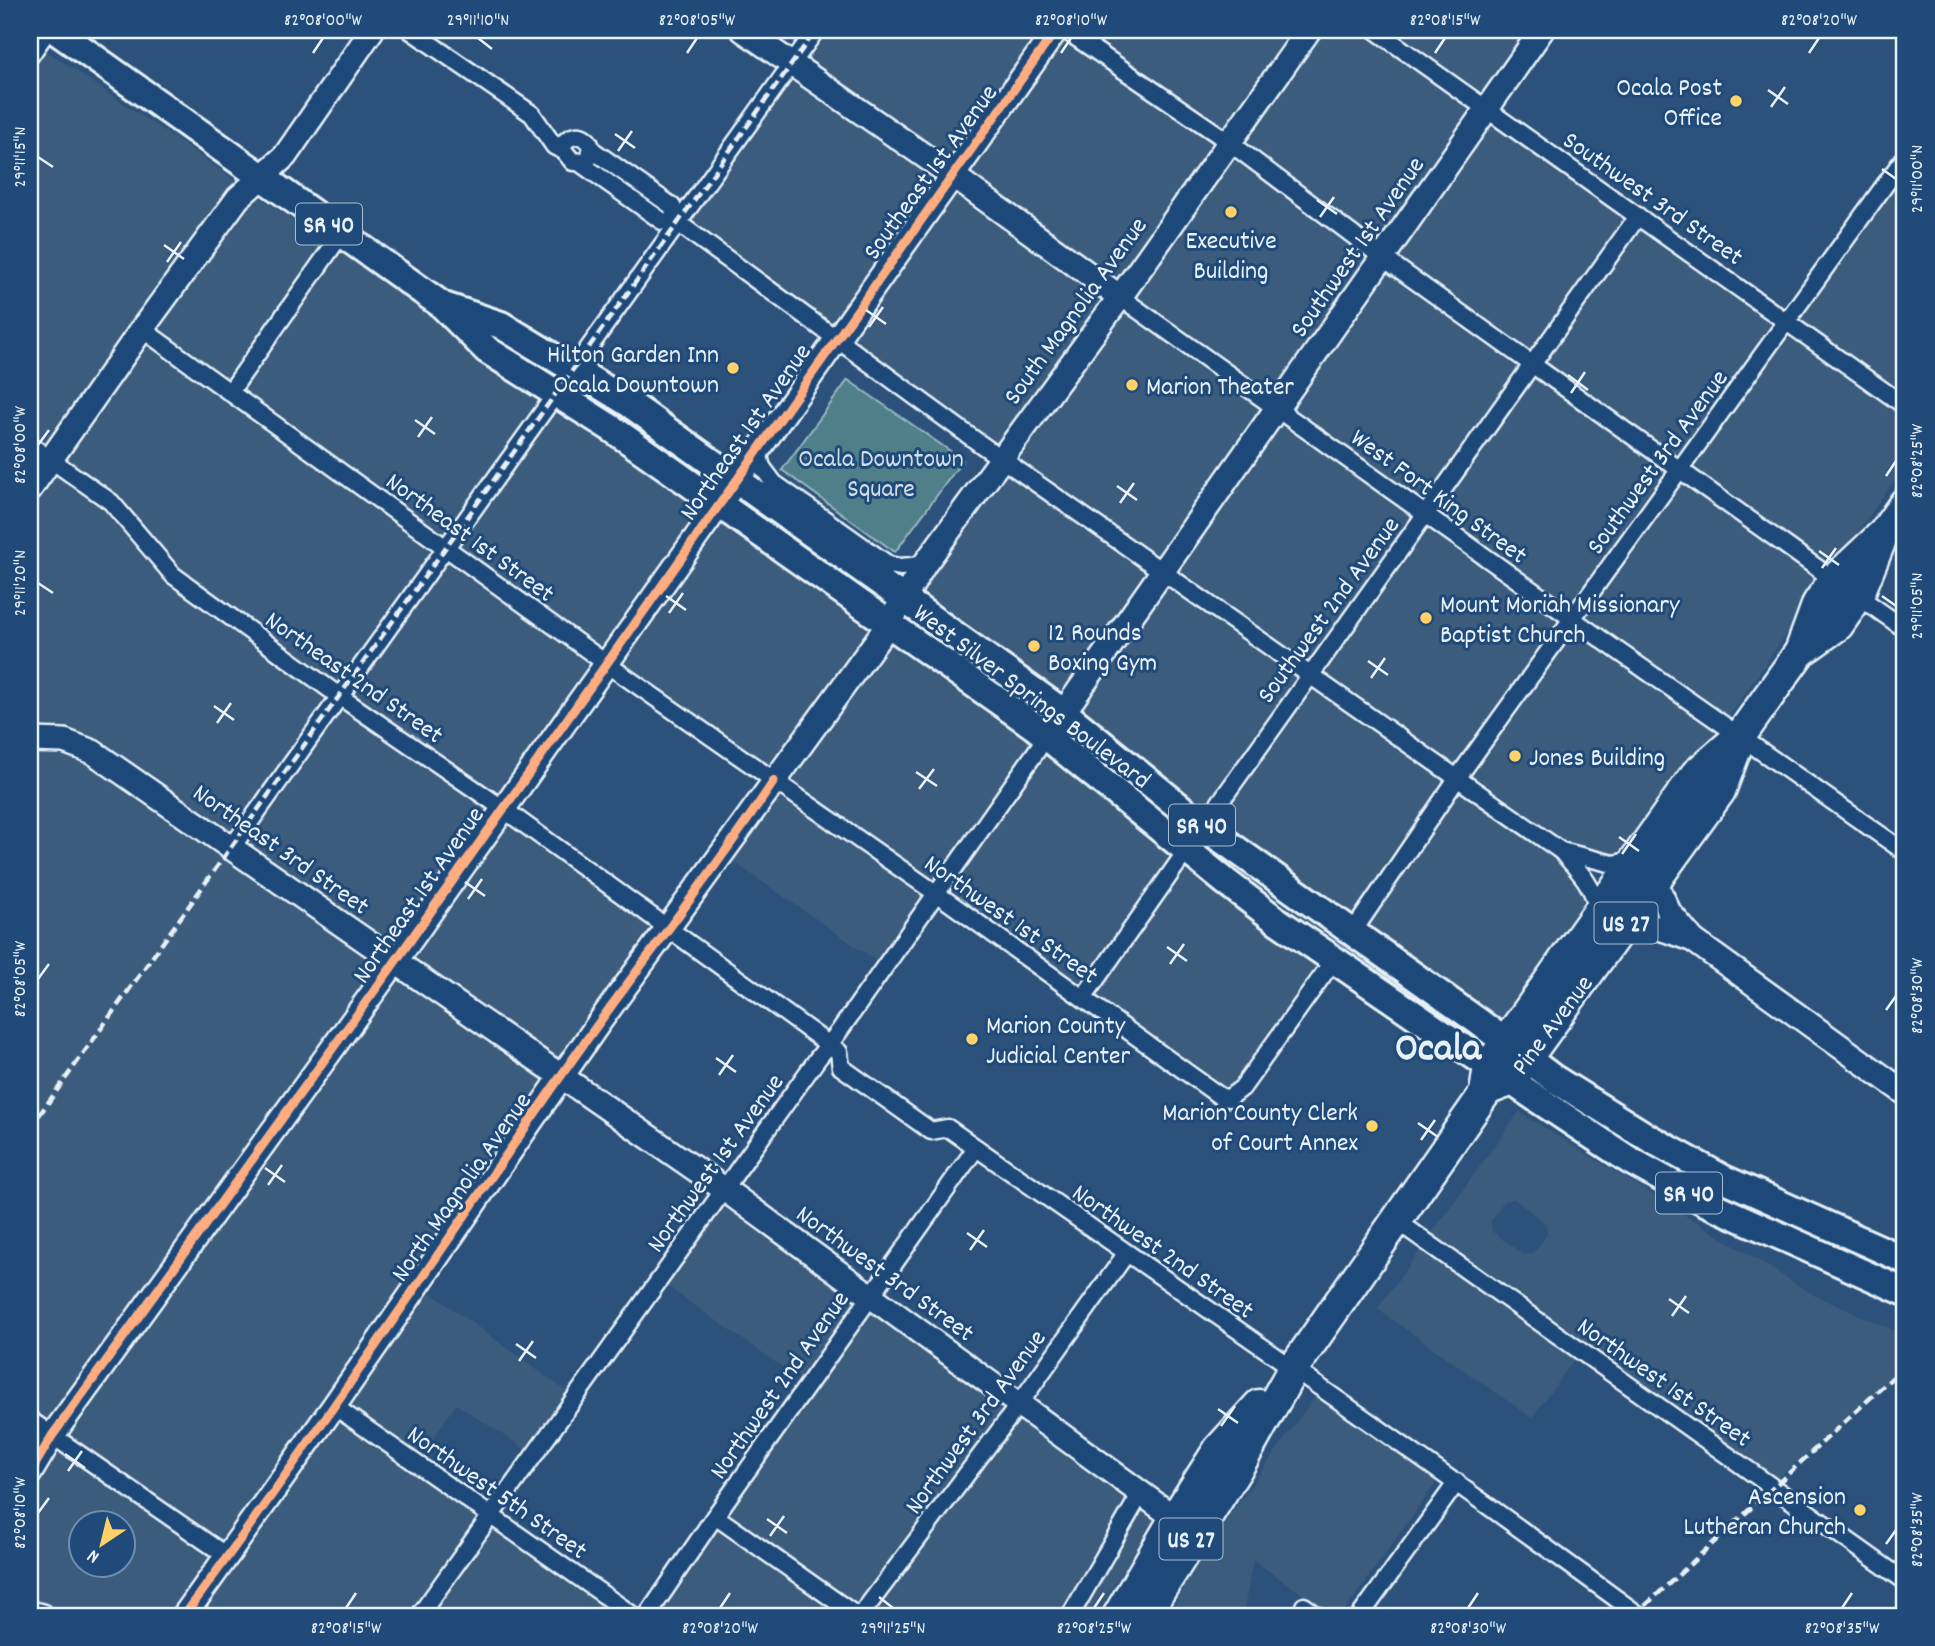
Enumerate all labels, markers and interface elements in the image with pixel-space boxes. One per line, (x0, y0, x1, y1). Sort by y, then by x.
text: 82°08'00"W (284, 9, 363, 34)
text: 29°11'10"N (447, 9, 509, 34)
text: 82°08'05"W (659, 9, 736, 34)
text: 82°08'10"W (1035, 9, 1108, 34)
text: 82°08'15"W (1410, 9, 1481, 34)
text: 82°08'20"W (1781, 9, 1858, 34)
place label: Ocala Post Office (1616, 71, 1722, 138)
street label: Southeast 1st Avenue (855, 78, 1008, 269)
marker: Ocala Post Office (1728, 93, 1744, 109)
street label: Southwest 3rd Street (1554, 124, 1750, 276)
text: 29°11'15"N (9, 127, 34, 187)
text: 29°11'00"N (1906, 145, 1931, 213)
street label: Southwest 1st Avenue (1282, 150, 1435, 346)
road number: SR 40 (296, 204, 362, 244)
marker: Executive Building (1223, 204, 1239, 220)
street label: South Magnolia Avenue (996, 210, 1158, 414)
place label: Executive Building (1185, 224, 1277, 291)
street label: Northeast 1st Avenue (672, 337, 822, 529)
place label: Hilton Garden Inn Ocala Downtown (547, 338, 719, 405)
marker: Hilton Garden Inn Ocala Downtown (725, 360, 741, 376)
street label: Southwest 3rd Avenue (1579, 363, 1739, 563)
place label: Marion Theater (1146, 370, 1294, 407)
marker: Marion Theater (1124, 377, 1140, 393)
text: 82°08'00"W (9, 405, 34, 484)
street label: West Fort King Street (1342, 421, 1534, 575)
text: 82°08'25"W (1906, 423, 1931, 498)
park label: Ocala Downtown Square (798, 442, 964, 509)
street label: Northeast 1st Street (377, 465, 561, 613)
street label: Southwest 2nd Avenue (1249, 510, 1410, 712)
text: 29°11'20"N (9, 550, 34, 616)
text: 29°11'05"N (1906, 573, 1931, 639)
place label: Mount Moriah Missionary Baptist Church (1440, 588, 1680, 655)
street label: West Silver Springs Boulevard (904, 596, 1157, 800)
street label: Northeast 2nd Street (256, 603, 450, 755)
marker: Mount Moriah Missionary Baptist Church (1418, 610, 1434, 626)
place label: 12 Rounds Boxing Gym (1048, 616, 1157, 683)
marker: 12 Rounds Boxing Gym (1026, 638, 1042, 654)
place label: Jones Building (1529, 741, 1665, 778)
marker: Jones Building (1507, 748, 1523, 764)
street label: Northeast 3rd Street (184, 776, 376, 926)
street label: Northeast 1st Avenue (345, 800, 495, 992)
road number: SR 40 (1169, 804, 1235, 846)
street label: Northwest 1st Street (915, 847, 1105, 995)
road number: US 27 (1594, 903, 1658, 944)
text: 82°08'05"W (9, 940, 34, 1017)
text: 82°08'30"W (1906, 957, 1931, 1034)
street label: Pine Avenue (1504, 968, 1604, 1084)
place label: Marion County Judicial Center (986, 1009, 1130, 1076)
district label: Ocala (1395, 1023, 1482, 1080)
marker: Marion County Judicial Center (964, 1031, 980, 1047)
street label: Northwest 1st Avenue (639, 1067, 795, 1261)
street label: North Magnolia Avenue (383, 1086, 542, 1290)
place label: Marion County Clerk of Court Annex (1162, 1096, 1358, 1163)
marker: Marion County Clerk of Court Annex (1364, 1118, 1380, 1134)
road number: SR 40 (1656, 1172, 1722, 1213)
street label: Northwest 2nd Street (1063, 1176, 1261, 1330)
street label: Northwest 3rd Street (787, 1197, 981, 1353)
street label: Northwest 2nd Avenue (702, 1284, 860, 1488)
street label: Northwest 1st Street (1568, 1310, 1758, 1458)
street label: Northwest 3rd Avenue (897, 1323, 1057, 1523)
street label: Northwest 5th Street (398, 1418, 594, 1570)
text: 82°08'10"W (9, 1476, 34, 1549)
place label: Ascension Lutheran Church (1683, 1480, 1846, 1547)
text: 82°08'35"W (1906, 1492, 1931, 1567)
marker: Ascension Lutheran Church (1852, 1502, 1868, 1518)
north arrow (66, 1510, 136, 1580)
road number: US 27 (1160, 1518, 1222, 1560)
text: N (83, 1541, 106, 1569)
text: 82°08'15"W (311, 1617, 382, 1642)
text: 82°08'20"W (682, 1617, 759, 1642)
text: 29°11'25"N (861, 1617, 925, 1642)
text: 82°08'25"W (1057, 1617, 1132, 1642)
text: 82°08'30"W (1430, 1617, 1507, 1642)
text: 82°08'35"W (1805, 1617, 1880, 1642)

